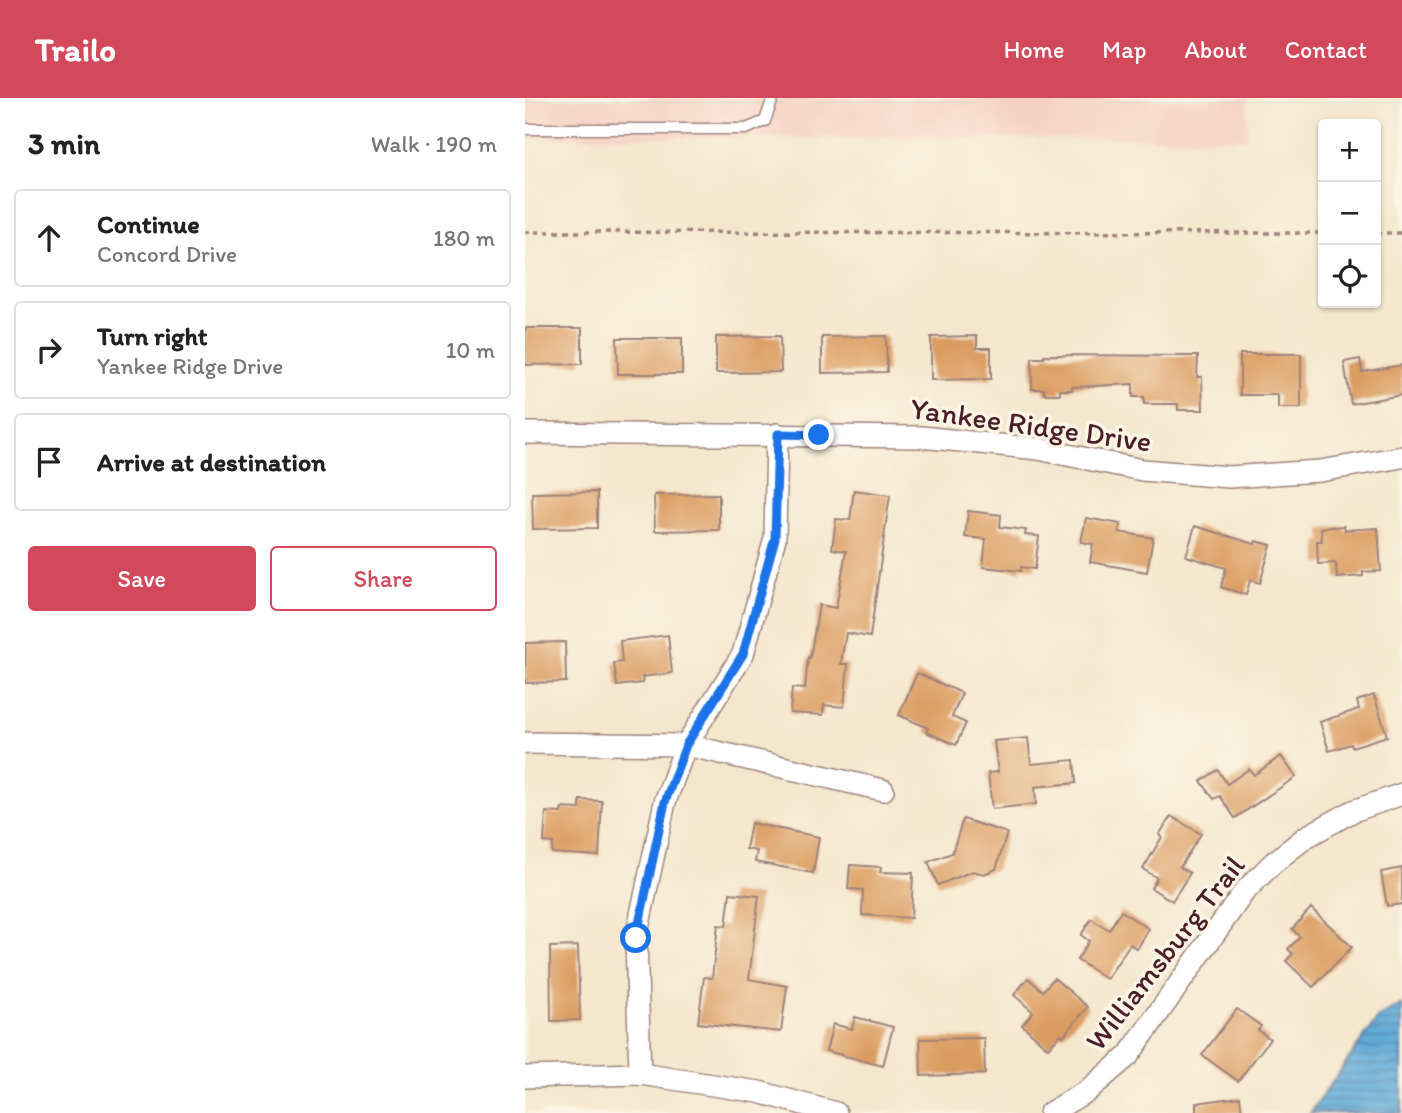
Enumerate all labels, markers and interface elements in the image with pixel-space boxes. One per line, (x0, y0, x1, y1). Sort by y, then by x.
text: Trailo (35, 30, 116, 69)
text: Home (1004, 35, 1064, 64)
text: Map (1102, 35, 1146, 64)
text: About (1184, 35, 1247, 64)
text: Contact (1285, 35, 1367, 64)
map controls (1318, 119, 1381, 308)
button: + (1318, 119, 1381, 182)
text: 3 min (28, 125, 100, 162)
text: Walk · 190 m (371, 130, 497, 158)
button: − (1318, 182, 1381, 245)
text: Continue (97, 208, 200, 240)
icon: ahead (30, 219, 68, 257)
text: 180 m (433, 224, 495, 252)
text: Concord Drive (97, 240, 237, 268)
button: locate (1318, 245, 1381, 308)
text: Turn right (97, 320, 208, 352)
icon: right (30, 331, 68, 369)
text: 10 m (446, 336, 495, 364)
text: Yankee Ridge Drive (97, 352, 283, 380)
street label: Yankee Ridge Drive (908, 389, 1154, 460)
route end (803, 419, 834, 450)
icon: arrive (30, 443, 68, 481)
text: Arrive at destination (97, 446, 326, 478)
button: Save (28, 546, 256, 611)
button: Share (270, 546, 497, 611)
street label: Williamsburg Trail (1077, 847, 1253, 1058)
route start (620, 922, 651, 953)

